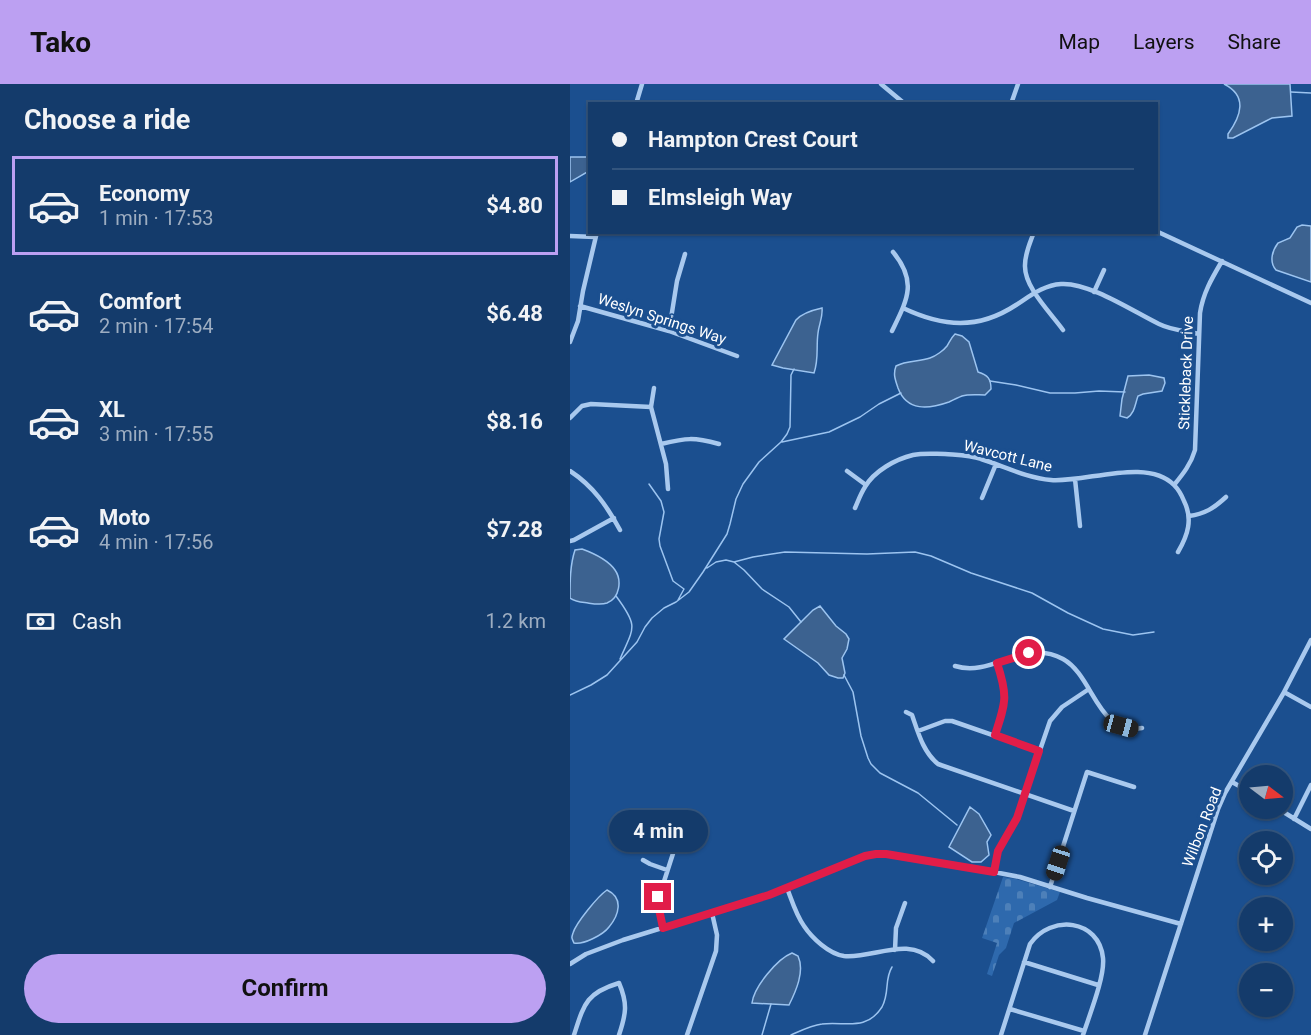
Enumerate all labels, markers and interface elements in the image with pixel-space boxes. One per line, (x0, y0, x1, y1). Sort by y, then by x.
text: Tako (30, 26, 91, 59)
text: Map (1058, 30, 1100, 54)
text: Layers (1133, 30, 1194, 54)
text: Share (1227, 30, 1281, 54)
text: Choose a ride (24, 104, 190, 136)
text: Hampton Crest Court (648, 127, 858, 152)
icon: car (27, 179, 81, 233)
text: Economy (99, 181, 190, 206)
text: Elmsleigh Way (648, 185, 792, 210)
text: $4.80 (486, 193, 543, 218)
text: 1 min · 17:53 (99, 206, 214, 230)
icon: car (27, 287, 81, 341)
text: Comfort (99, 289, 181, 314)
street label: Weslyn Springs Way (596, 290, 728, 348)
text: $6.48 (486, 301, 543, 326)
text: 2 min · 17:54 (99, 314, 214, 338)
street label: Stickleback Drive (1175, 316, 1197, 430)
icon: car (27, 395, 81, 449)
text: XL (99, 397, 125, 422)
text: $8.16 (486, 409, 543, 434)
text: 3 min · 17:55 (99, 422, 214, 446)
street label: Wavcott Lane (962, 436, 1054, 476)
icon: car (27, 503, 81, 557)
text: Moto (99, 505, 150, 530)
text: $7.28 (486, 517, 543, 542)
text: 4 min · 17:56 (99, 530, 214, 554)
icon: cash (24, 605, 57, 638)
text: Cash (72, 609, 122, 634)
text: 1.2 km (486, 609, 546, 633)
route start (1015, 639, 1042, 666)
car (1101, 713, 1141, 739)
north arrow (1239, 765, 1293, 819)
map controls (1239, 765, 1293, 1017)
street label: Wilbon Road (1179, 785, 1225, 869)
callout: 4 min (608, 810, 708, 852)
text: 4 min (633, 819, 684, 843)
button: locate (1239, 831, 1293, 885)
car (1044, 843, 1072, 883)
route end (644, 883, 671, 910)
button: + (1239, 897, 1293, 951)
button: Confirm (24, 954, 546, 1023)
button: − (1239, 963, 1293, 1017)

